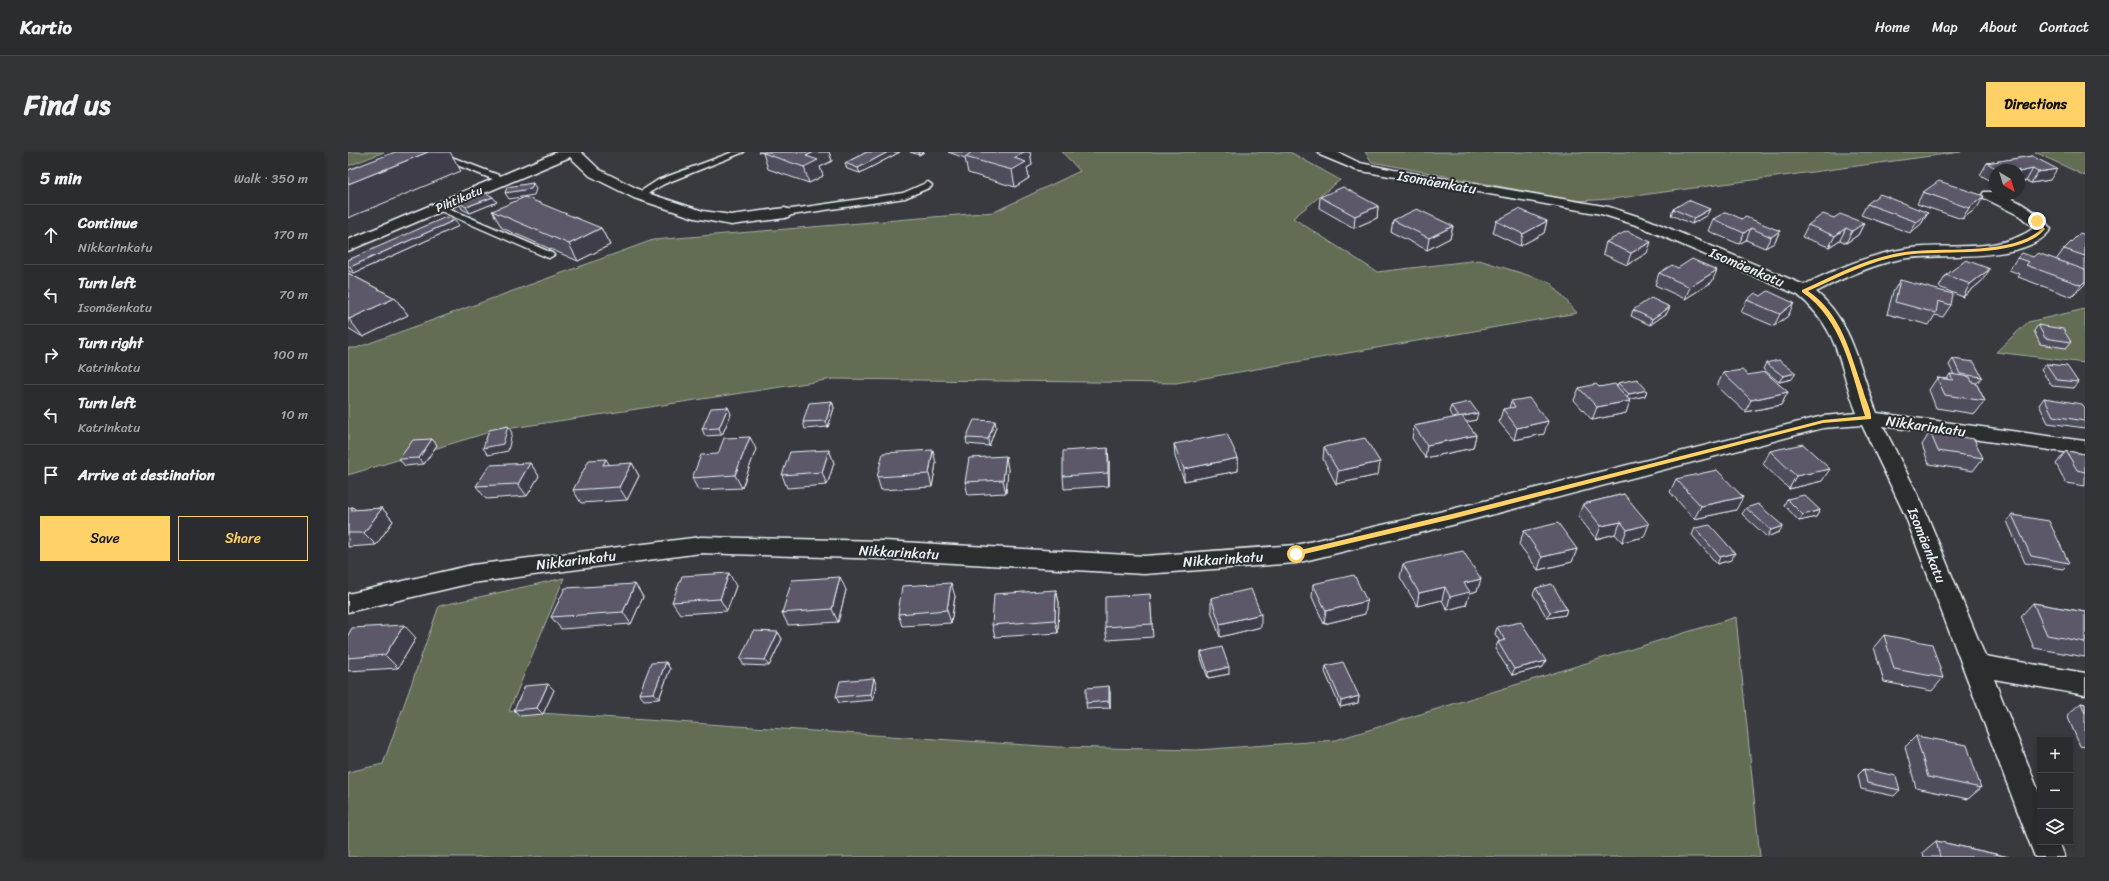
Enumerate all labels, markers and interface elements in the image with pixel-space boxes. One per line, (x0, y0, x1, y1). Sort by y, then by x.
text: Kartio (20, 11, 72, 44)
text: Home (1875, 15, 1910, 40)
text: Map (1932, 15, 1958, 40)
text: About (1980, 15, 2017, 40)
text: Contact (2039, 15, 2089, 40)
text: Find us (24, 80, 111, 129)
button: Directions (1986, 82, 2085, 127)
text: 5 min (40, 163, 82, 193)
street label: Isomäenkatu (1394, 163, 1479, 202)
north arrow (1989, 164, 2025, 200)
text: Walk · 350 m (234, 167, 308, 190)
street label: Pihtikatu (432, 179, 487, 219)
text: Continue (78, 210, 138, 236)
route end (2028, 212, 2046, 230)
text: 170 m (273, 223, 308, 246)
icon: ahead (40, 224, 62, 246)
text: Nikkarinkatu (78, 236, 153, 259)
street label: Isomäenkatu (1704, 240, 1789, 295)
text: Turn left (78, 270, 136, 296)
text: 70 m (279, 283, 308, 306)
icon: left (40, 284, 62, 306)
text: Isomäenkatu (78, 296, 152, 319)
text: Turn right (78, 330, 143, 356)
text: 100 m (273, 343, 308, 366)
icon: right (40, 344, 62, 366)
text: Katrinkatu (78, 356, 140, 379)
text: Turn left (78, 390, 136, 416)
text: 10 m (281, 403, 308, 426)
icon: left (40, 404, 62, 426)
street label: Nikkarinkatu (1884, 409, 1968, 445)
text: Katrinkatu (78, 416, 140, 439)
text: Arrive at destination (78, 462, 215, 488)
icon: arrive (40, 464, 62, 486)
street label: Isomäenkatu (1900, 503, 1953, 587)
button: Save (40, 516, 170, 561)
button: Share (178, 516, 308, 561)
street label: Nikkarinkatu (858, 538, 940, 567)
street label: Nikkarinkatu (535, 543, 618, 578)
street label: Nikkarinkatu (1182, 544, 1264, 575)
route start (1287, 545, 1305, 563)
map controls (2037, 737, 2073, 845)
button: + (2037, 737, 2073, 773)
button: − (2037, 773, 2073, 809)
button: layers (2037, 809, 2073, 845)

